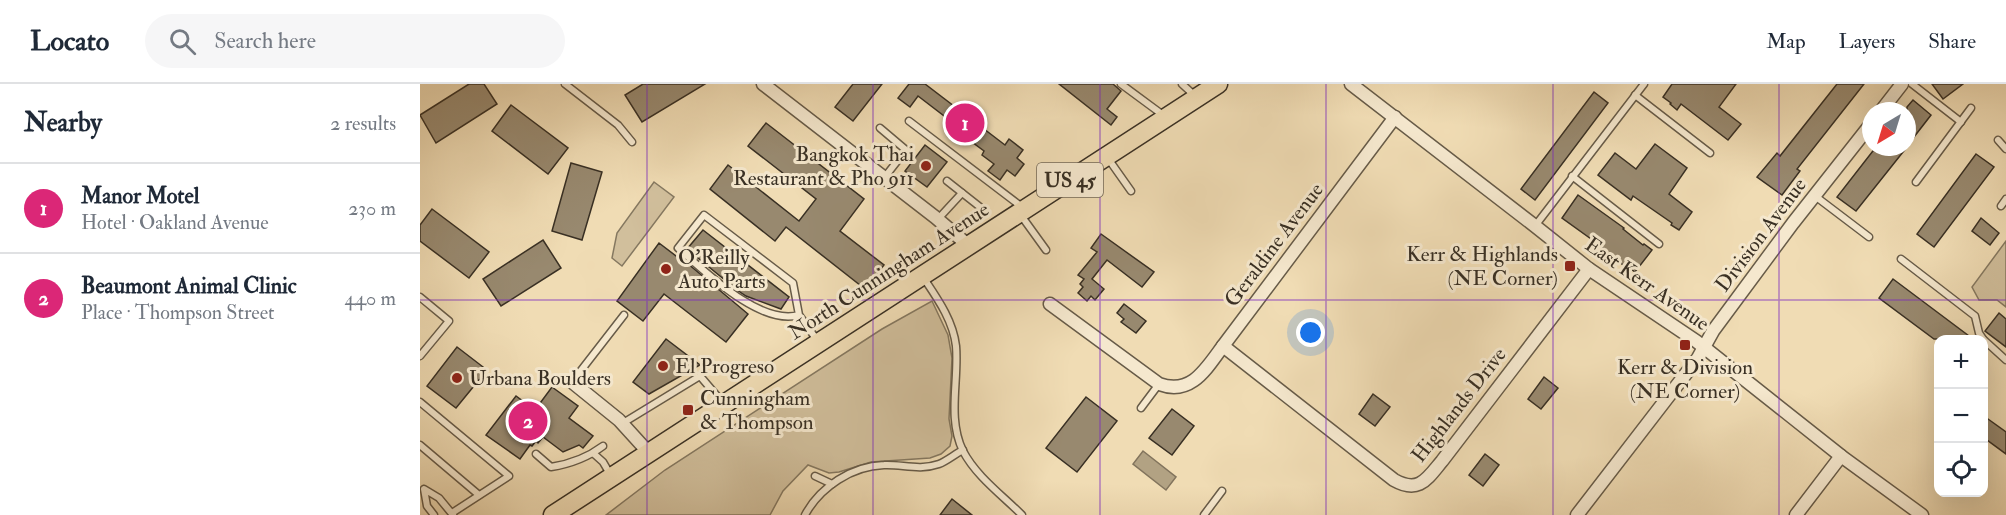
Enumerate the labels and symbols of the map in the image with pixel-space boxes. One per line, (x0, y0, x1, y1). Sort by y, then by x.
pin: 1 (946, 100, 984, 146)
north arrow (1862, 102, 1916, 156)
place label: Bangkok Thai Restaurant & Pho 911 (733, 141, 914, 192)
marker: Bangkok Thai Restaurant & Pho 911 (919, 159, 933, 173)
road number: US 45 (1037, 163, 1103, 197)
street label: Division Avenue (1709, 172, 1813, 297)
street label: Geraldine Avenue (1218, 177, 1330, 313)
street label: North Cunningham Avenue (783, 196, 995, 346)
street label: East Kerr Avenue (1579, 231, 1715, 337)
place label: Kerr & Highlands (NE Corner) (1406, 241, 1558, 292)
place label: O'Reilly Auto Parts (677, 244, 766, 295)
marker: Kerr & Highlands (NE Corner) (1563, 259, 1577, 273)
marker: O'Reilly Auto Parts (659, 262, 673, 276)
your location (1296, 318, 1325, 347)
marker: Kerr & Division (NE Corner) (1678, 338, 1692, 352)
street label: Highlands Drive (1406, 342, 1513, 468)
place label: El Progreso (675, 353, 774, 380)
place label: Kerr & Division (NE Corner) (1617, 354, 1753, 405)
marker: El Progreso (656, 359, 670, 373)
place label: Urbana Boulders (469, 365, 611, 392)
marker: Urbana Boulders (450, 371, 464, 385)
place label: Cunningham & Thompson (700, 385, 814, 436)
pin: 2 (508, 398, 548, 444)
marker: Cunningham & Thompson (681, 403, 695, 417)

